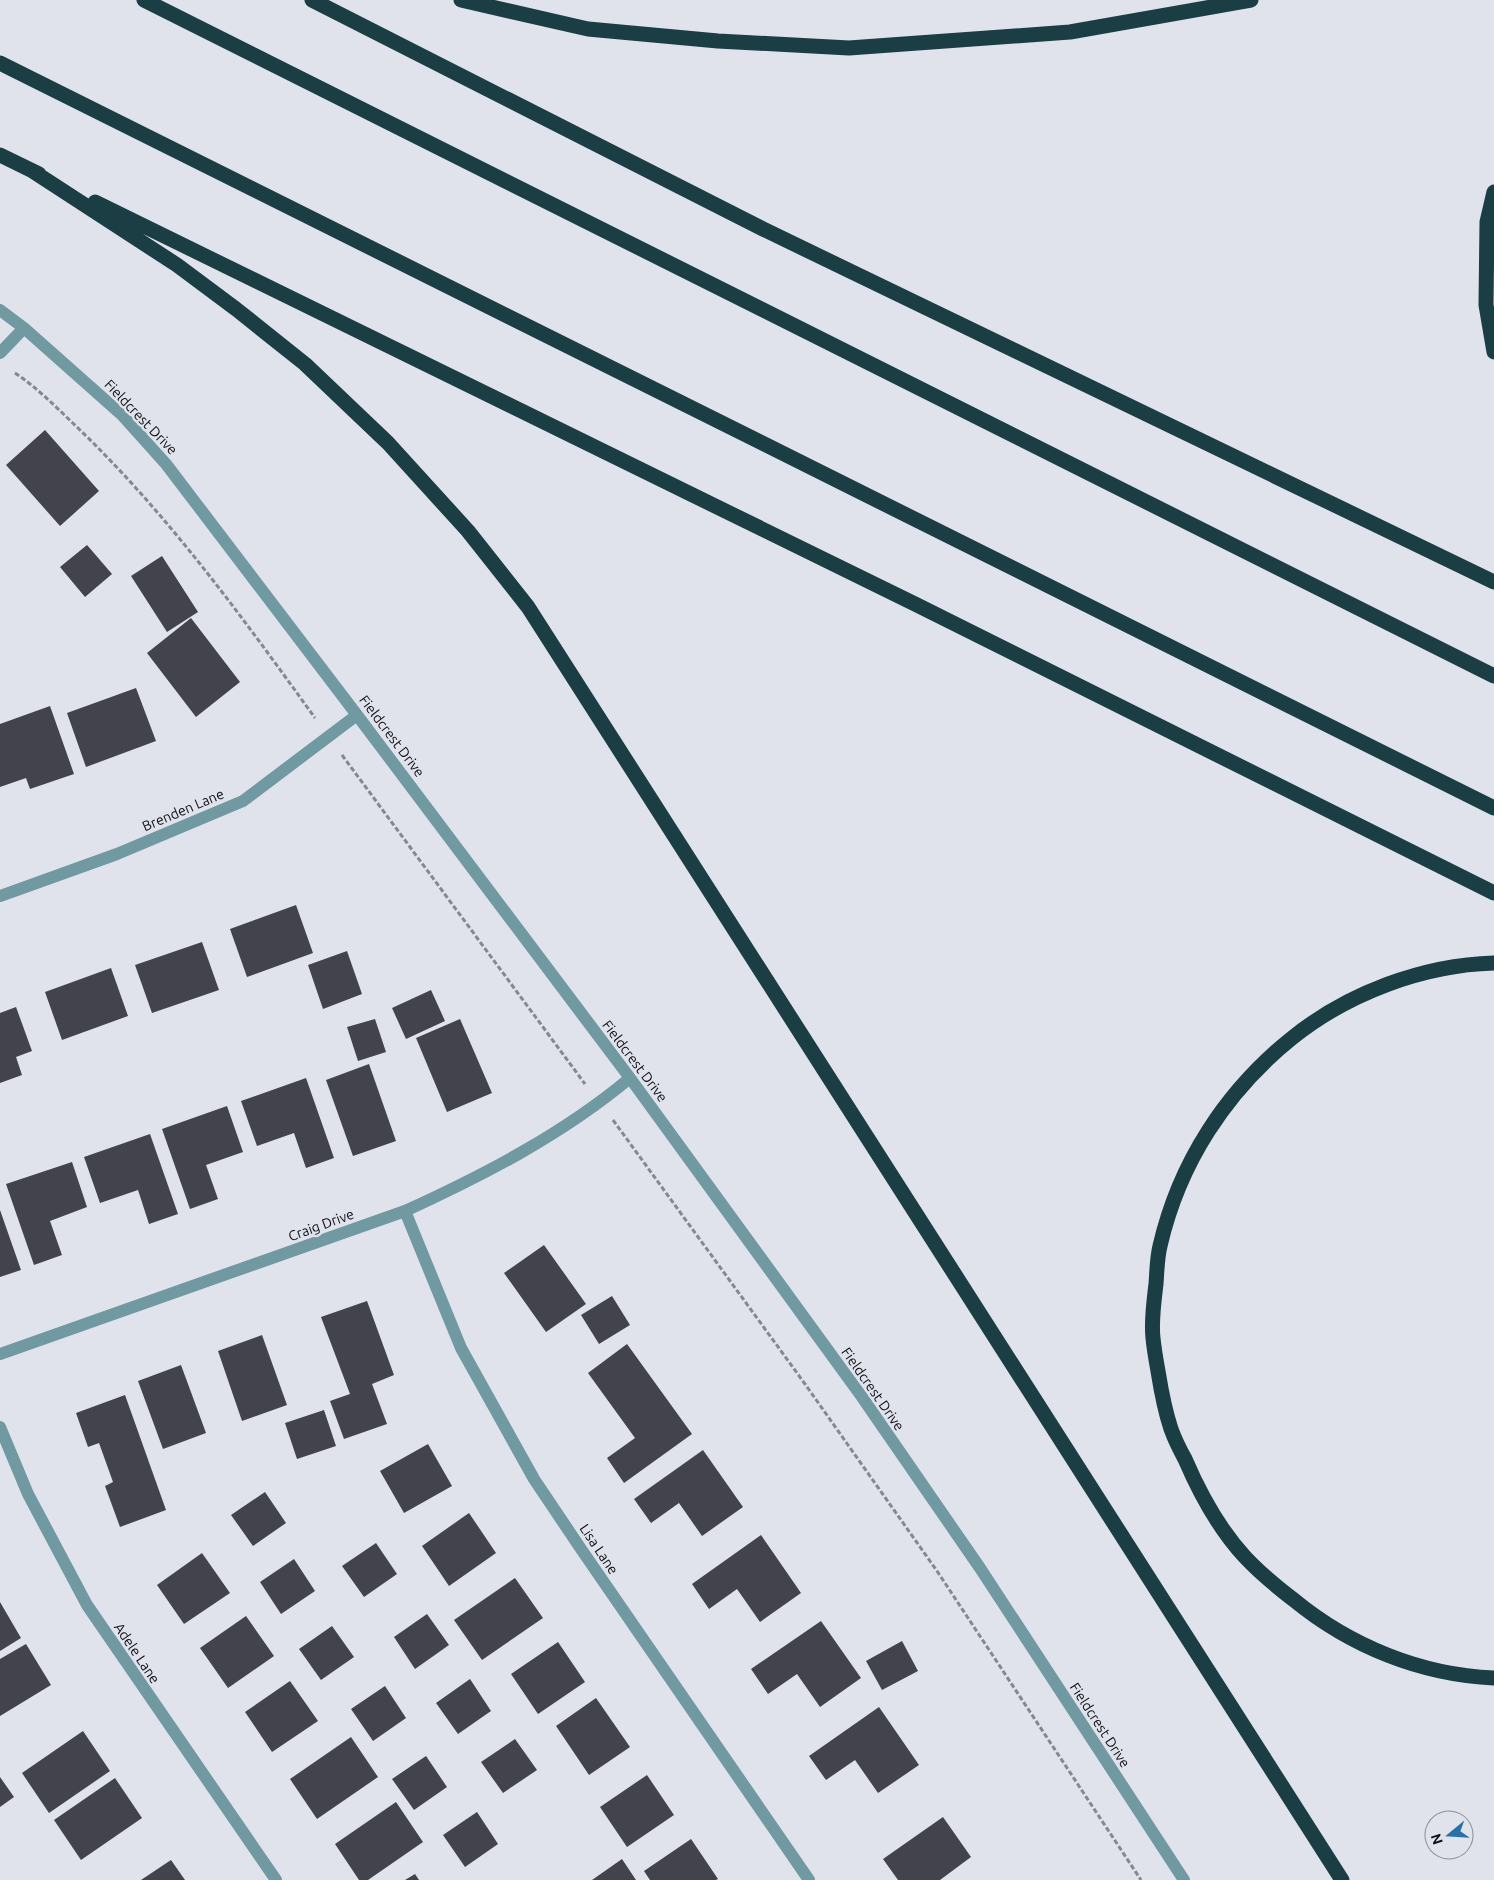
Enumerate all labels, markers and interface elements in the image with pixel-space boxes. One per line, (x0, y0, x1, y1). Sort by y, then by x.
street label: Fieldcrest Drive (101, 376, 181, 458)
street label: Fieldcrest Drive (356, 692, 428, 780)
street label: Brenden Lane (140, 786, 226, 834)
street label: Fieldcrest Drive (599, 1017, 671, 1105)
street label: Craig Drive (286, 1206, 356, 1244)
street label: Fieldcrest Drive (838, 1344, 908, 1434)
street label: Lisa Lane (576, 1521, 622, 1577)
street label: Adele Lane (111, 1620, 163, 1686)
street label: Fieldcrest Drive (1067, 1680, 1133, 1770)
north arrow (1424, 1810, 1474, 1860)
text: N (1427, 1832, 1446, 1846)

